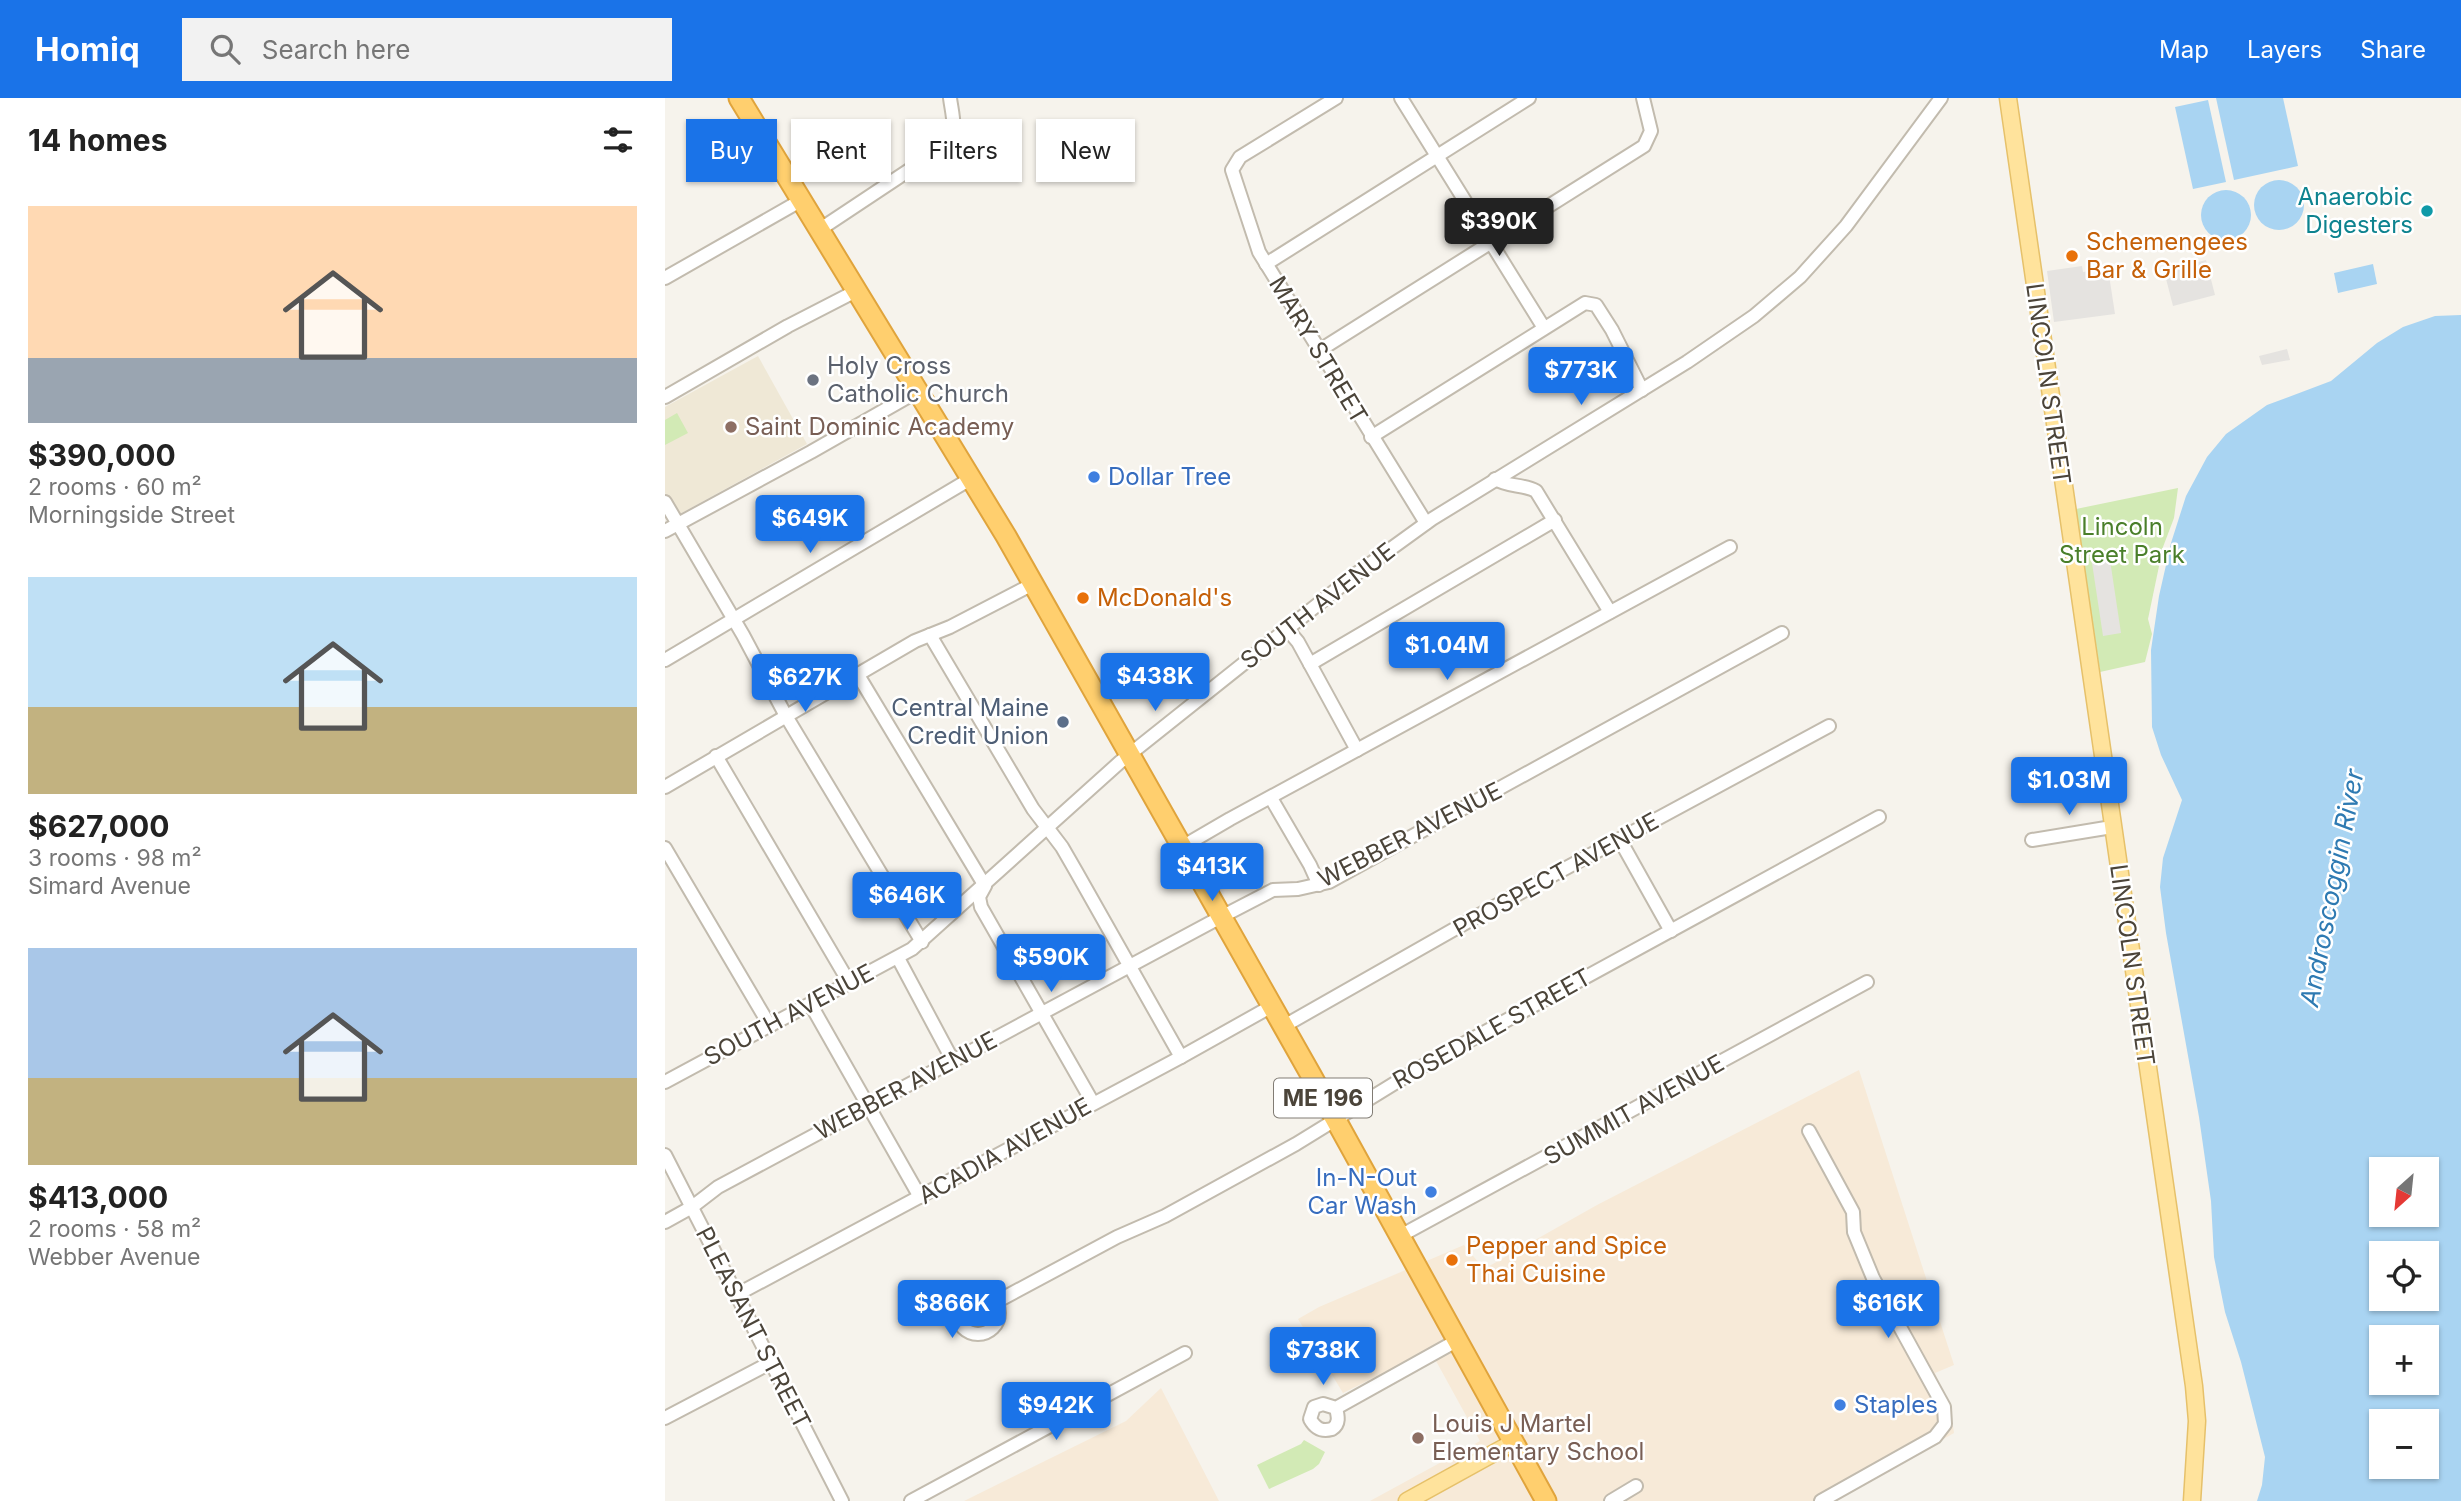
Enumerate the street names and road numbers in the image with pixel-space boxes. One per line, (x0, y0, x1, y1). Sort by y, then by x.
street label: MARY STREET (1263, 271, 1374, 429)
street label: LINCOLN STREET (2020, 281, 2077, 486)
street label: SOUTH AVENUE (1235, 536, 1401, 675)
street label: WEBBER AVENUE (1313, 776, 1507, 893)
street label: PROSPECT AVENUE (1448, 806, 1664, 943)
street label: LINCOLN STREET (2104, 862, 2161, 1067)
street label: SOUTH AVENUE (699, 958, 879, 1071)
street label: ROSEDALE STREET (1388, 962, 1596, 1095)
street label: WEBBER AVENUE (810, 1025, 1002, 1146)
street label: SUMMIT AVENUE (1539, 1048, 1729, 1171)
road number: ME 196 (1274, 1079, 1372, 1118)
street label: ACADIA AVENUE (913, 1091, 1096, 1210)
street label: PLEASANT STREET (690, 1222, 817, 1434)

